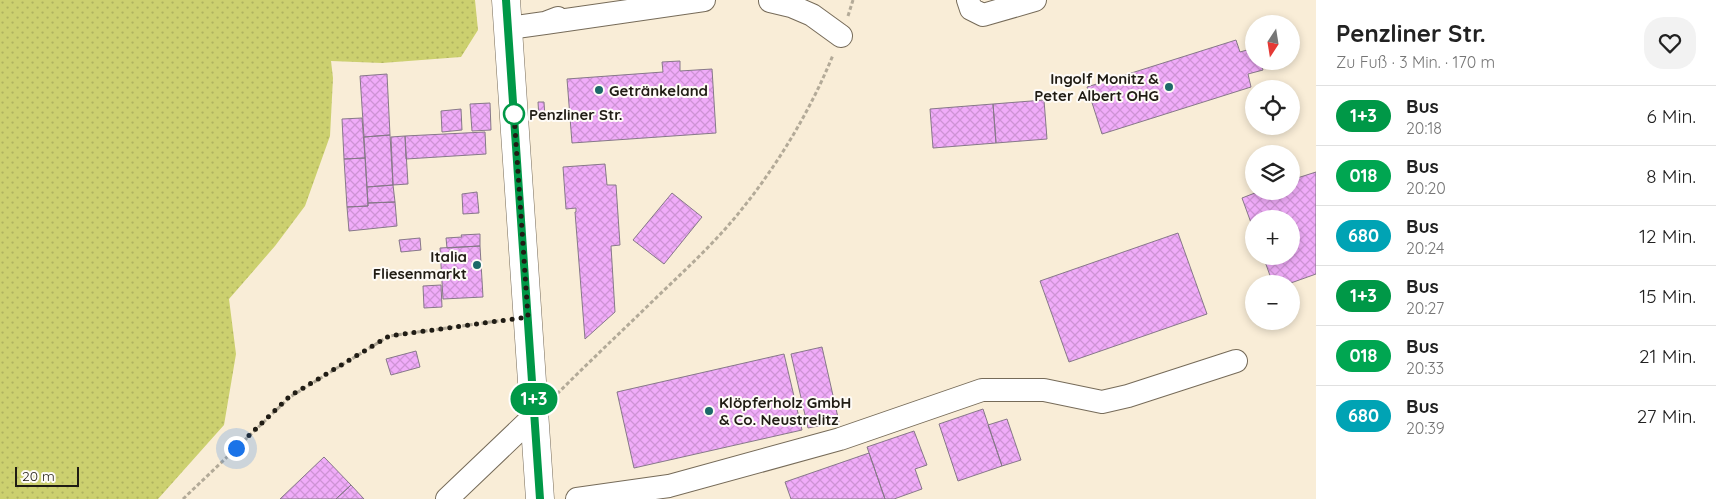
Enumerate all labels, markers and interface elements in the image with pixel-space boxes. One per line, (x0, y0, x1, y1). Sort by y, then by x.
north arrow (1245, 15, 1300, 70)
map controls (1245, 15, 1300, 330)
button: heart (1644, 17, 1696, 69)
text: Penzliner Str. (1336, 18, 1486, 48)
text: Zu Fuß · 3 Min. · 170 m (1336, 52, 1495, 72)
place label: Ingolf Monitz & Peter Albert OHG (1034, 69, 1159, 105)
button: locate (1245, 80, 1300, 135)
place label: Getränkeland (609, 81, 708, 100)
marker: Ingolf Monitz & Peter Albert OHG (1163, 81, 1175, 93)
marker: Getränkeland (593, 84, 605, 96)
text: Bus (1406, 94, 1439, 118)
marker: Penzliner Str. (503, 103, 525, 125)
text: 1+3 (1350, 104, 1377, 127)
text: 6 Min. (1646, 104, 1696, 128)
place label: Penzliner Str. (529, 105, 623, 124)
text: 20:18 (1406, 118, 1442, 138)
button: layers (1245, 145, 1300, 200)
text: Bus (1406, 154, 1439, 178)
text: 018 (1350, 164, 1377, 187)
text: 8 Min. (1646, 164, 1696, 188)
text: 20:20 (1406, 178, 1446, 198)
button: + (1245, 210, 1300, 265)
text: Bus (1406, 214, 1439, 238)
text: 680 (1348, 224, 1379, 247)
text: 12 Min. (1639, 224, 1696, 248)
text: 20:24 (1406, 238, 1444, 258)
place label: Italia Fliesenmarkt (373, 247, 467, 283)
marker: Italia Fliesenmarkt (471, 259, 483, 271)
text: Bus (1406, 274, 1439, 298)
button: − (1245, 275, 1300, 330)
text: 1+3 (1350, 284, 1377, 307)
text: 15 Min. (1639, 284, 1696, 308)
text: 20:27 (1406, 298, 1444, 318)
text: Bus (1406, 334, 1439, 358)
text: 018 (1350, 344, 1377, 367)
text: 21 Min. (1639, 344, 1696, 368)
text: 20:33 (1406, 358, 1444, 378)
line badge: 1+3 (505, 383, 563, 415)
text: 1+3 (520, 387, 548, 410)
place label: Klöpferholz GmbH & Co. Neustrelitz (719, 393, 851, 429)
text: Bus (1406, 394, 1439, 418)
text: 680 (1348, 404, 1379, 427)
text: 27 Min. (1637, 404, 1696, 428)
marker: Klöpferholz GmbH & Co. Neustrelitz (703, 405, 715, 417)
text: 20:39 (1406, 418, 1445, 438)
your location (224, 436, 249, 461)
scale bar (15, 464, 79, 487)
text: 20 m (22, 467, 55, 485)

